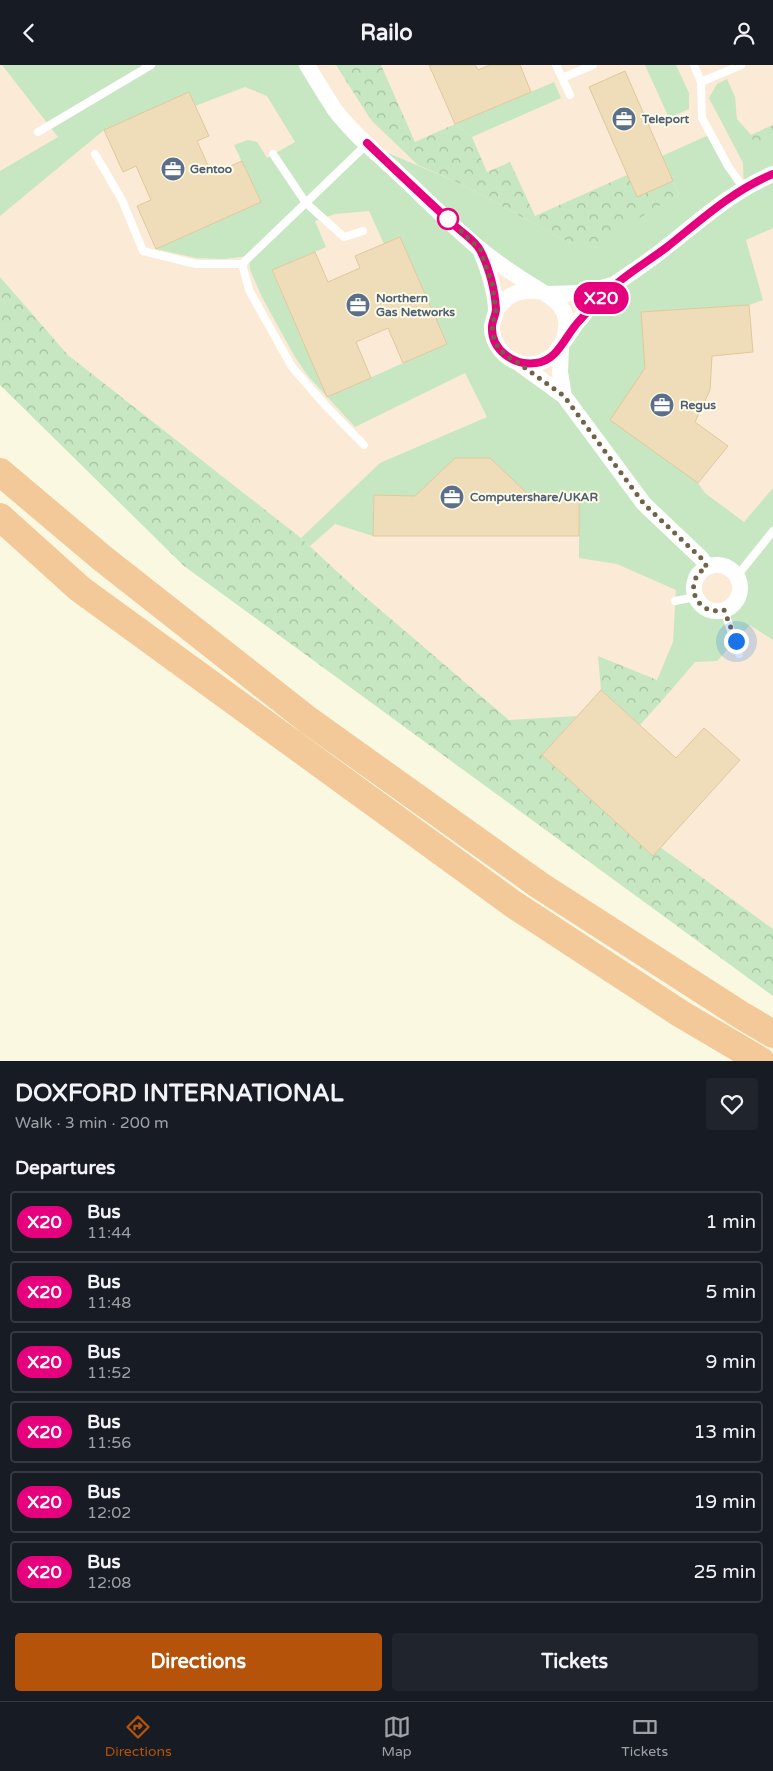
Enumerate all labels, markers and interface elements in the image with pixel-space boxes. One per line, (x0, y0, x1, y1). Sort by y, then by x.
icon: back (15, 19, 43, 47)
icon: person (730, 19, 758, 47)
text: Railo (360, 20, 413, 46)
office icon: Teleport (611, 106, 637, 132)
place label: Teleport (641, 112, 690, 127)
office icon: Gentoo (160, 156, 186, 182)
place label: Gentoo (190, 162, 232, 176)
unlabelled marker (437, 208, 459, 230)
line badge: X20 (572, 282, 630, 314)
text: X20 (584, 287, 618, 309)
place label: Northern Gas Networks (376, 291, 455, 319)
office icon: Northern Gas Networks (345, 292, 371, 318)
office icon: Regus (649, 392, 675, 418)
place label: Regus (680, 398, 716, 413)
office icon: Computershare/UKAR (439, 484, 465, 510)
place label: Computershare/UKAR (470, 490, 598, 505)
your location (724, 629, 749, 654)
button: heart (706, 1078, 758, 1130)
text: DOXFORD INTERNATIONAL (15, 1079, 344, 1108)
text: Walk · 3 min · 200 m (15, 1113, 169, 1133)
text: Departures (15, 1157, 115, 1179)
text: Bus (87, 1201, 121, 1223)
text: X20 (27, 1211, 62, 1233)
text: 1 min (705, 1211, 756, 1233)
text: 11:44 (87, 1223, 131, 1243)
text: Bus (87, 1271, 121, 1293)
text: X20 (27, 1281, 62, 1303)
text: 5 min (705, 1281, 756, 1303)
text: 11:48 (87, 1293, 131, 1313)
text: Bus (87, 1341, 121, 1363)
text: X20 (27, 1351, 62, 1373)
text: 9 min (705, 1351, 756, 1373)
text: 11:52 (87, 1363, 131, 1383)
text: Bus (87, 1411, 121, 1433)
text: X20 (27, 1421, 62, 1443)
text: 13 min (693, 1421, 756, 1443)
text: 11:56 (87, 1433, 131, 1453)
text: Bus (87, 1481, 121, 1503)
text: X20 (27, 1491, 62, 1513)
text: 19 min (693, 1491, 756, 1513)
text: 12:02 (87, 1503, 131, 1523)
text: Bus (87, 1551, 121, 1573)
text: X20 (27, 1561, 62, 1583)
text: 25 min (693, 1561, 756, 1583)
text: 12:08 (87, 1573, 131, 1593)
button: Directions (15, 1633, 382, 1691)
button: Tickets (392, 1633, 758, 1691)
tab: Directions (105, 1713, 172, 1760)
tab: Map (381, 1713, 412, 1760)
tab: Tickets (621, 1713, 668, 1760)

